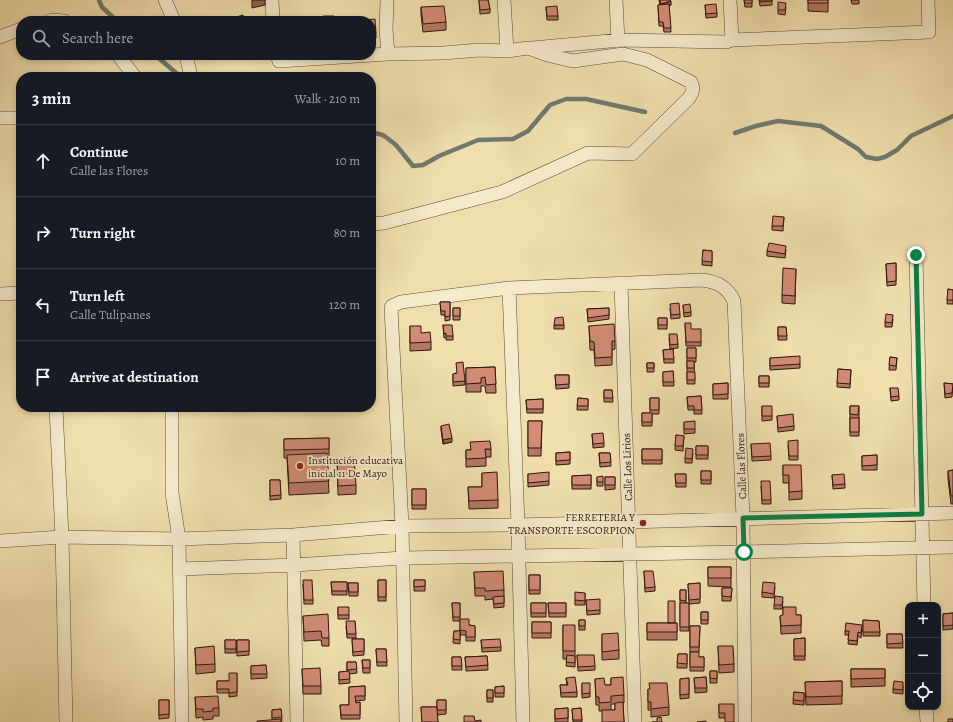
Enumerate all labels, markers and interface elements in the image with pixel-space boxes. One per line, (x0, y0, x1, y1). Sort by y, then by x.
search box (16, 16, 376, 60)
icon: search (30, 27, 52, 49)
text: Search here (62, 28, 133, 48)
text: 3 min (32, 87, 71, 110)
text: Walk · 210 m (295, 90, 360, 107)
text: Continue (70, 142, 128, 162)
icon: ahead (32, 150, 54, 172)
text: 10 m (335, 152, 360, 169)
text: Calle las Flores (70, 162, 148, 179)
icon: right (32, 222, 54, 244)
text: Turn right (70, 223, 135, 243)
text: 80 m (333, 224, 360, 241)
route end (907, 246, 925, 264)
text: Turn left (70, 286, 125, 306)
icon: left (32, 294, 54, 316)
text: 120 m (329, 296, 360, 313)
text: Calle Tulipanes (70, 306, 151, 323)
icon: arrive (32, 366, 54, 388)
text: Arrive at destination (70, 367, 199, 387)
street label: Calle Los Lirios (619, 433, 636, 501)
street label: Calle las Flores (733, 433, 750, 499)
place label: Institución educativa inicial 11 De Mayo (308, 453, 404, 481)
marker: Institución educativa inicial 11 De Mayo (295, 461, 305, 471)
place label: FERRETERIA Y TRANSPORTE ESCORPION (508, 510, 636, 538)
marker: FERRETERIA Y TRANSPORTE ESCORPION (638, 518, 648, 528)
route start (735, 543, 753, 561)
map controls (905, 602, 941, 710)
button: + (905, 602, 941, 638)
button: − (905, 638, 941, 674)
button: locate (905, 674, 941, 710)

